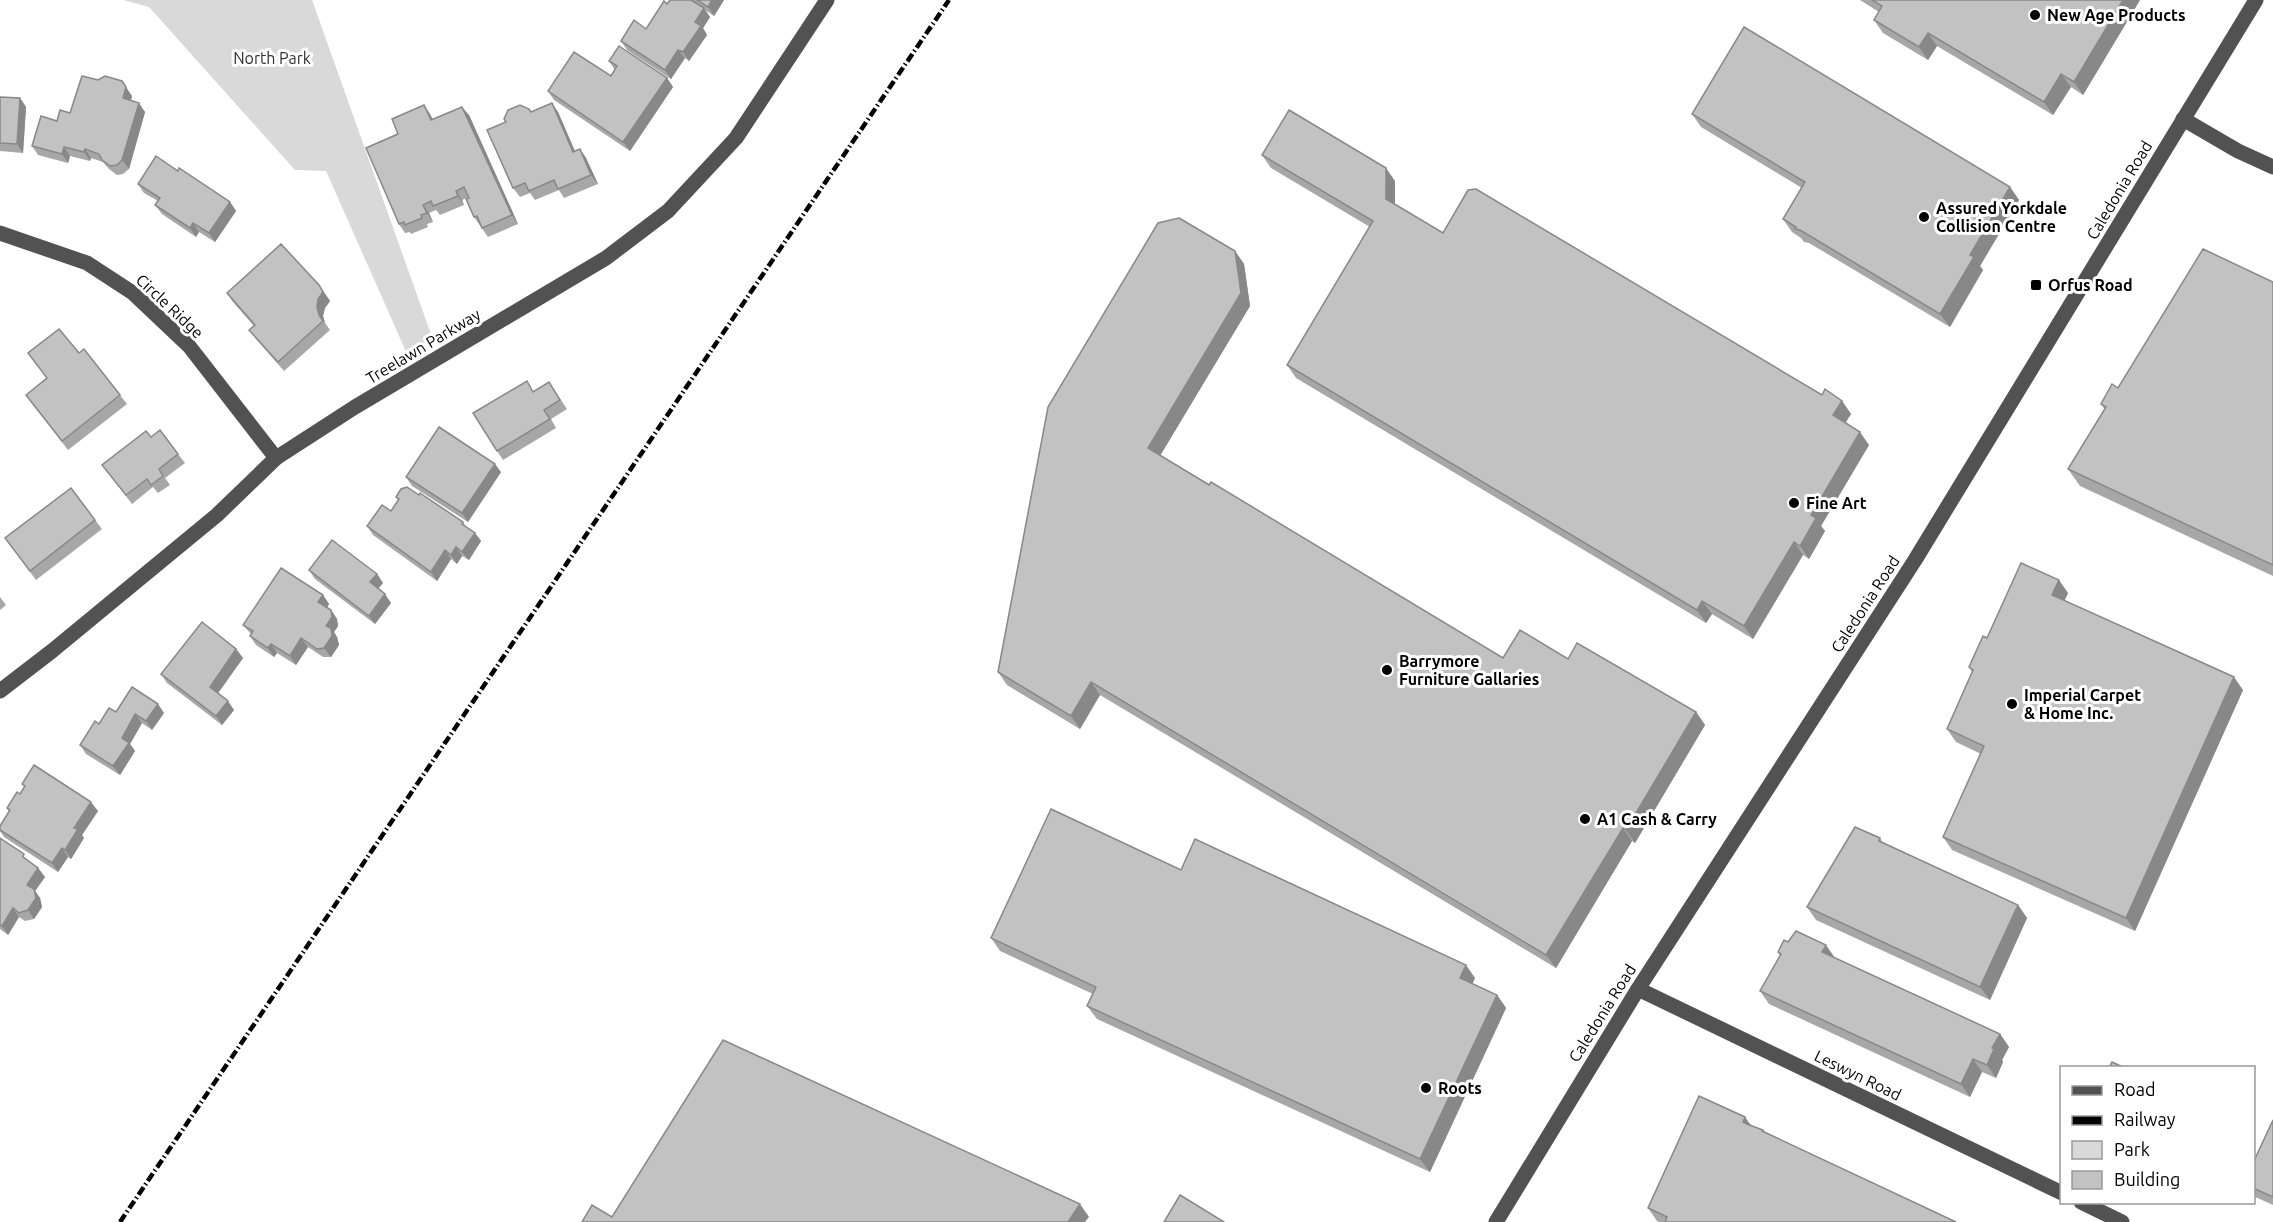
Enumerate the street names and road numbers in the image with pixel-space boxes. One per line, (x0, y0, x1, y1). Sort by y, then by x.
street label: Caledonia Road (2083, 138, 2155, 242)
street label: Circle Ridge (133, 270, 207, 342)
street label: Treelawn Parkway (363, 305, 484, 387)
street label: Caledonia Road (1827, 552, 1903, 656)
street label: Caledonia Road (1565, 961, 1639, 1065)
street label: Leswyn Road (1812, 1046, 1904, 1104)

